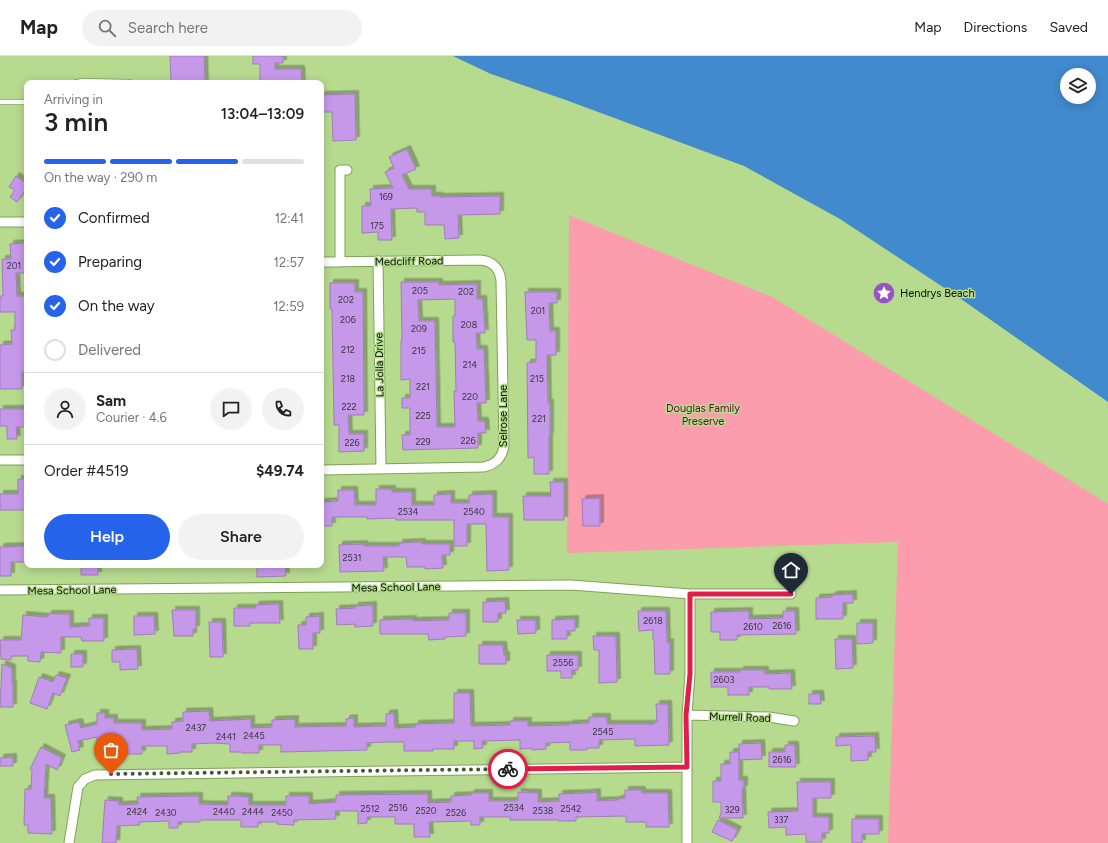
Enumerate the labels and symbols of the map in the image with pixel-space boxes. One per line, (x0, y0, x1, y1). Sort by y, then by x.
house number: 169 (379, 191, 393, 202)
house number: 175 (370, 220, 384, 231)
street label: Medcliff Road (374, 254, 444, 269)
house number: 201 (7, 260, 21, 271)
place icon: Hendrys Beach (871, 280, 897, 306)
house number: 205 (412, 285, 428, 296)
house number: 202 (458, 286, 474, 297)
place label: Hendrys Beach (900, 287, 975, 300)
house number: 202 (338, 294, 354, 305)
house number: 201 (531, 305, 545, 316)
house number: 206 (340, 314, 356, 325)
house number: 208 (461, 319, 478, 330)
house number: 209 (411, 323, 427, 334)
street label: La Jolla Drive (372, 333, 387, 397)
house number: 212 (341, 344, 355, 355)
house number: 215 (412, 345, 426, 356)
house number: 214 (463, 359, 478, 370)
house number: 218 (341, 373, 356, 384)
house number: 215 (530, 373, 544, 384)
house number: 221 (416, 381, 430, 392)
street label: Selrose Lane (497, 385, 510, 447)
house number: 220 (462, 391, 478, 402)
house number: 222 (341, 401, 357, 412)
park label: Douglas Family Preserve (666, 402, 740, 428)
house number: 225 (415, 410, 431, 421)
house number: 221 (532, 413, 546, 424)
house number: 226 (460, 435, 476, 446)
house number: 229 (415, 436, 431, 447)
house number: 226 (344, 437, 360, 448)
house number: 2534 (398, 506, 419, 517)
house number: 2540 (463, 506, 485, 517)
house number: 2531 (343, 552, 361, 563)
pin (774, 553, 808, 594)
street label: Mesa School Lane (351, 580, 441, 595)
street label: Mesa School Lane (27, 583, 117, 598)
house number: 2618 (643, 615, 663, 626)
house number: 2616 (773, 620, 791, 631)
house number: 2610 (743, 621, 763, 632)
house number: 2556 (553, 657, 573, 668)
house number: 2603 (714, 674, 734, 685)
street label: Murrell Road (709, 710, 771, 725)
house number: 2437 (186, 722, 206, 733)
house number: 2545 (593, 726, 613, 737)
house number: 2445 (243, 730, 265, 741)
house number: 2441 (216, 731, 236, 742)
pin (94, 733, 128, 774)
courier (488, 749, 528, 789)
house number: 2616 (773, 754, 791, 765)
house number: 2516 (388, 802, 408, 813)
house number: 2534 (504, 802, 525, 813)
house number: 2512 (361, 803, 379, 814)
house number: 2542 (561, 803, 581, 814)
house number: 329 (724, 804, 740, 815)
house number: 2520 (415, 805, 437, 816)
house number: 2538 (533, 805, 554, 816)
house number: 2424 (126, 806, 148, 817)
house number: 2440 (213, 806, 235, 817)
house number: 2444 (242, 806, 264, 817)
house number: 2430 (155, 807, 177, 818)
house number: 2450 (271, 807, 293, 818)
house number: 2526 (446, 807, 466, 818)
house number: 337 (774, 814, 788, 825)

